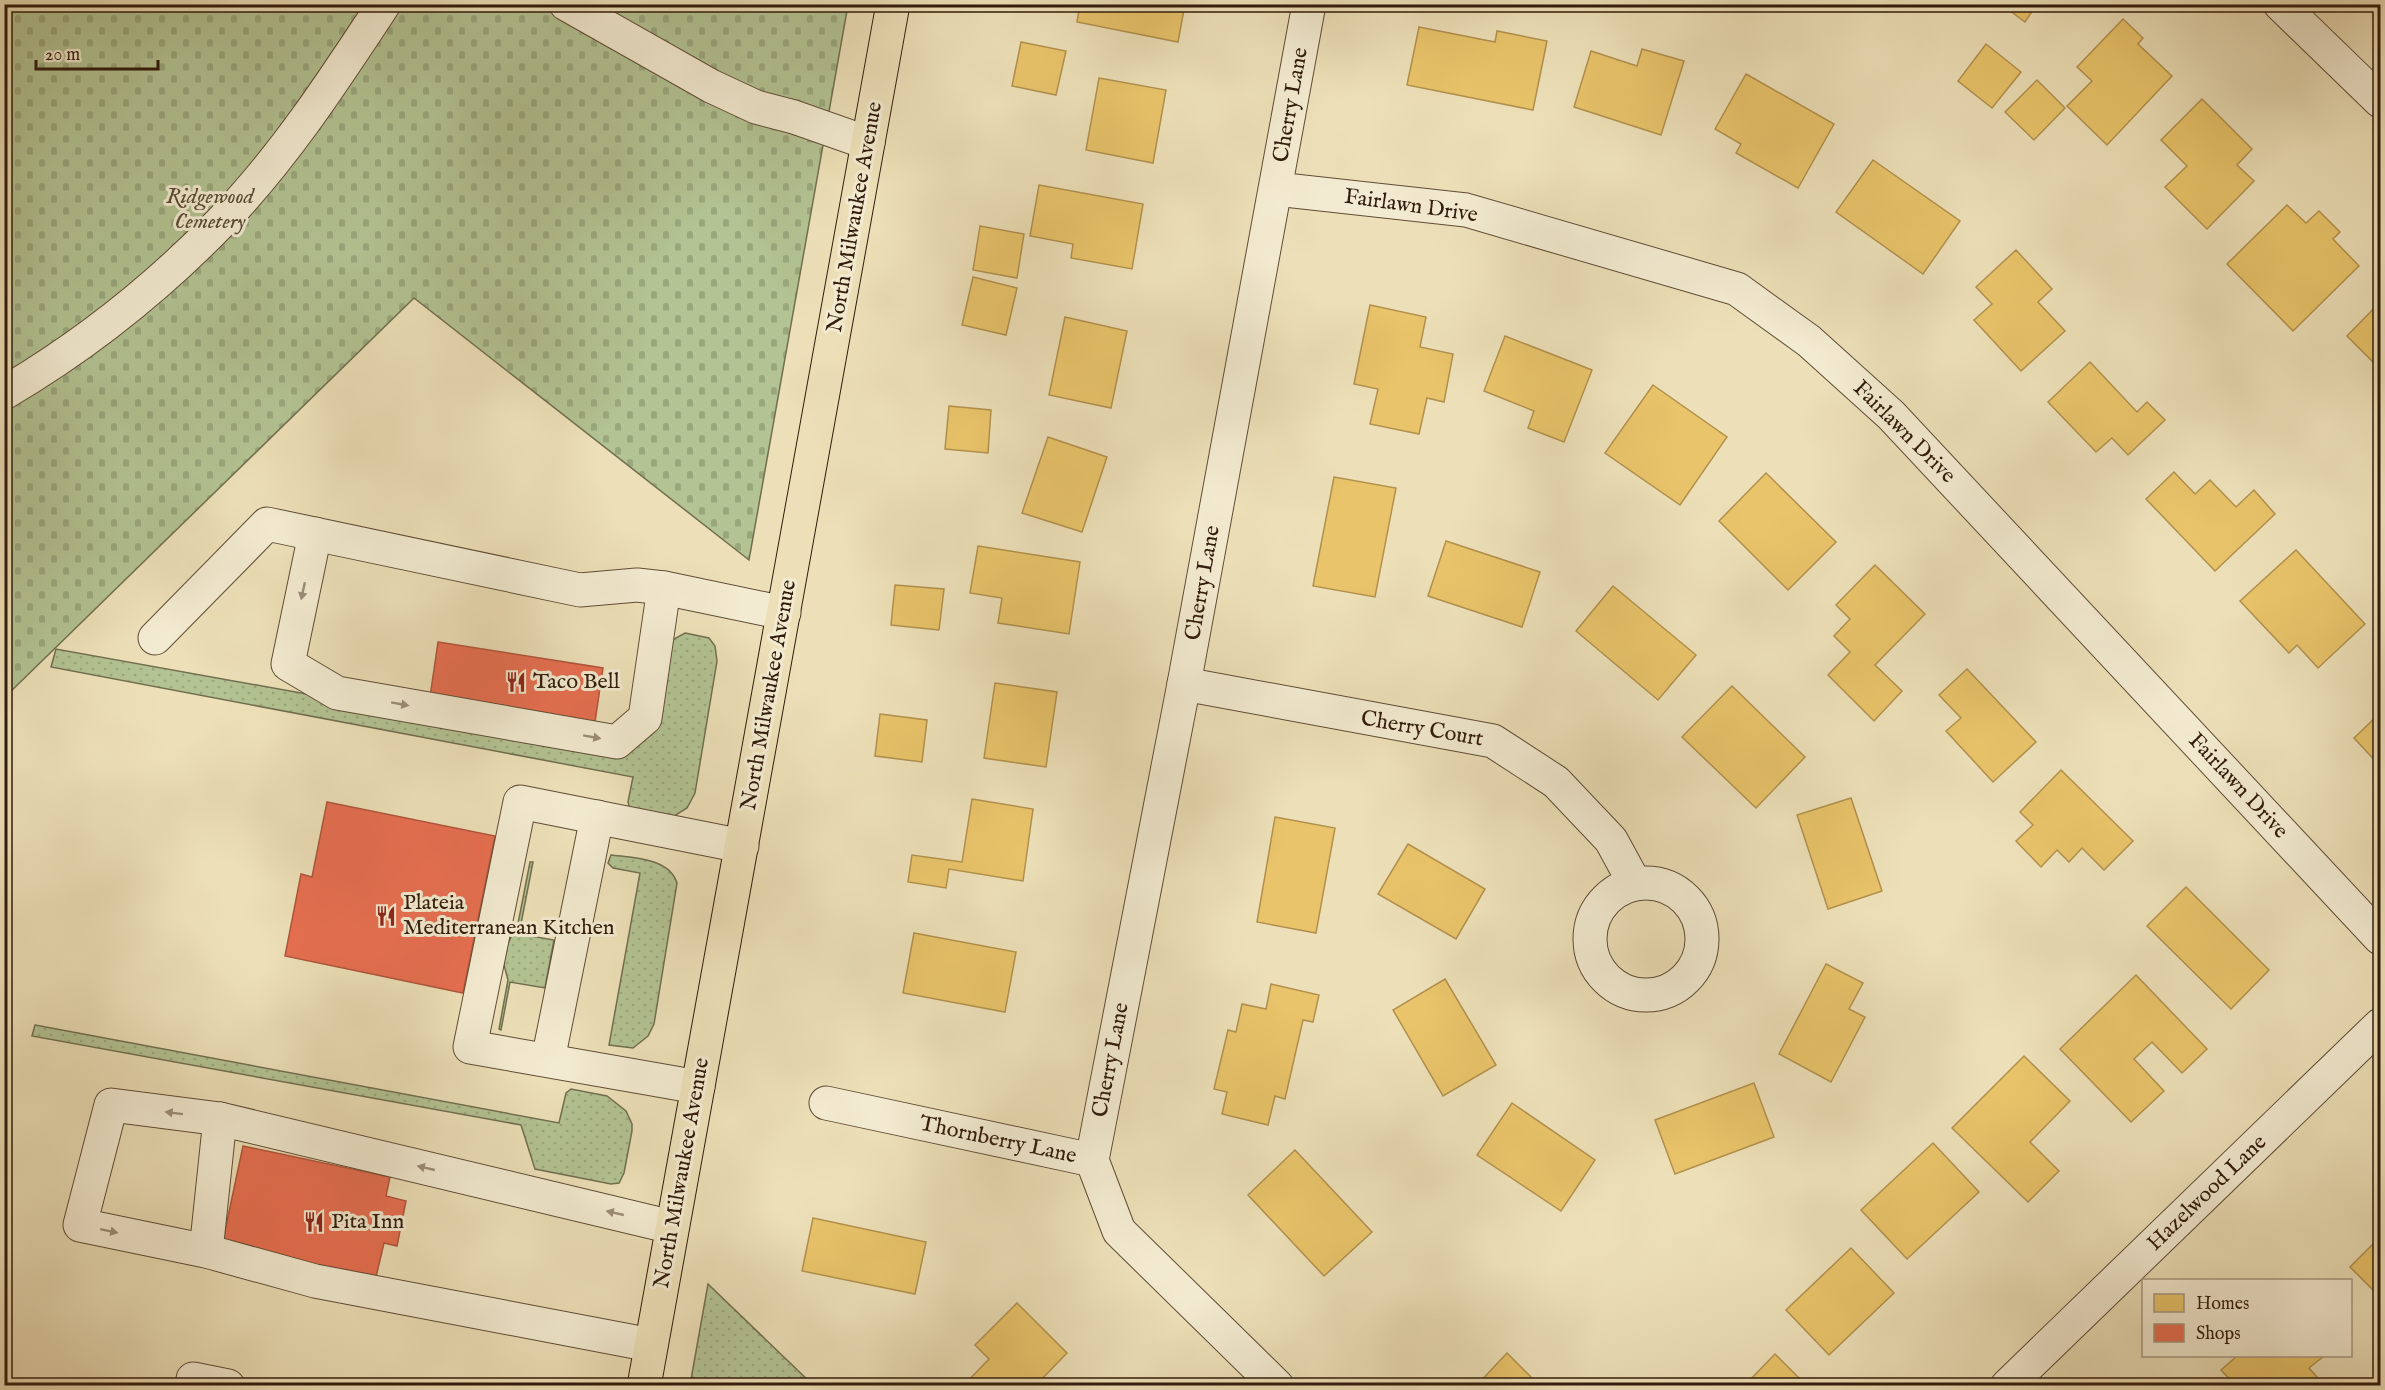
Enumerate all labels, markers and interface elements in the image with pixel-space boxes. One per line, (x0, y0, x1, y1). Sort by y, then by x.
scale bar (36, 33, 158, 71)
text: 20 m (45, 44, 80, 67)
street label: Cherry Lane (1267, 45, 1315, 165)
street label: North Milwaukee Avenue (821, 99, 889, 335)
park label: Ridgewood Cemetery (166, 183, 256, 236)
street label: Fairlawn Drive (1342, 183, 1480, 229)
street label: Fairlawn Drive (1847, 375, 1961, 489)
street label: Cherry Lane (1179, 523, 1227, 643)
street label: North Milwaukee Avenue (735, 577, 803, 813)
one-way arrow (298, 582, 307, 601)
place label: Taco Bell (533, 668, 620, 696)
restaurant icon: Taco Bell (504, 670, 528, 694)
one-way arrow (391, 700, 410, 709)
street label: Cherry Court (1359, 704, 1486, 754)
street label: Fairlawn Drive (2182, 727, 2294, 845)
one-way arrow (583, 733, 602, 742)
place label: Plateia Mediterranean Kitchen (403, 889, 615, 942)
restaurant icon: Plateia Mediterranean Kitchen (374, 904, 398, 928)
street label: Cherry Lane (1086, 1000, 1136, 1120)
street label: North Milwaukee Avenue (648, 1055, 716, 1291)
one-way arrow (164, 1109, 183, 1118)
street label: Thornberry Lane (917, 1110, 1079, 1170)
street label: Hazelwood Lane (2141, 1129, 2273, 1257)
one-way arrow (416, 1163, 435, 1172)
place label: Pita Inn (331, 1208, 405, 1236)
one-way arrow (606, 1208, 625, 1217)
restaurant icon: Pita Inn (302, 1210, 326, 1234)
one-way arrow (99, 1227, 118, 1236)
legend (2142, 1279, 2352, 1357)
text: Homes (2196, 1293, 2249, 1316)
text: Shops (2196, 1323, 2241, 1346)

